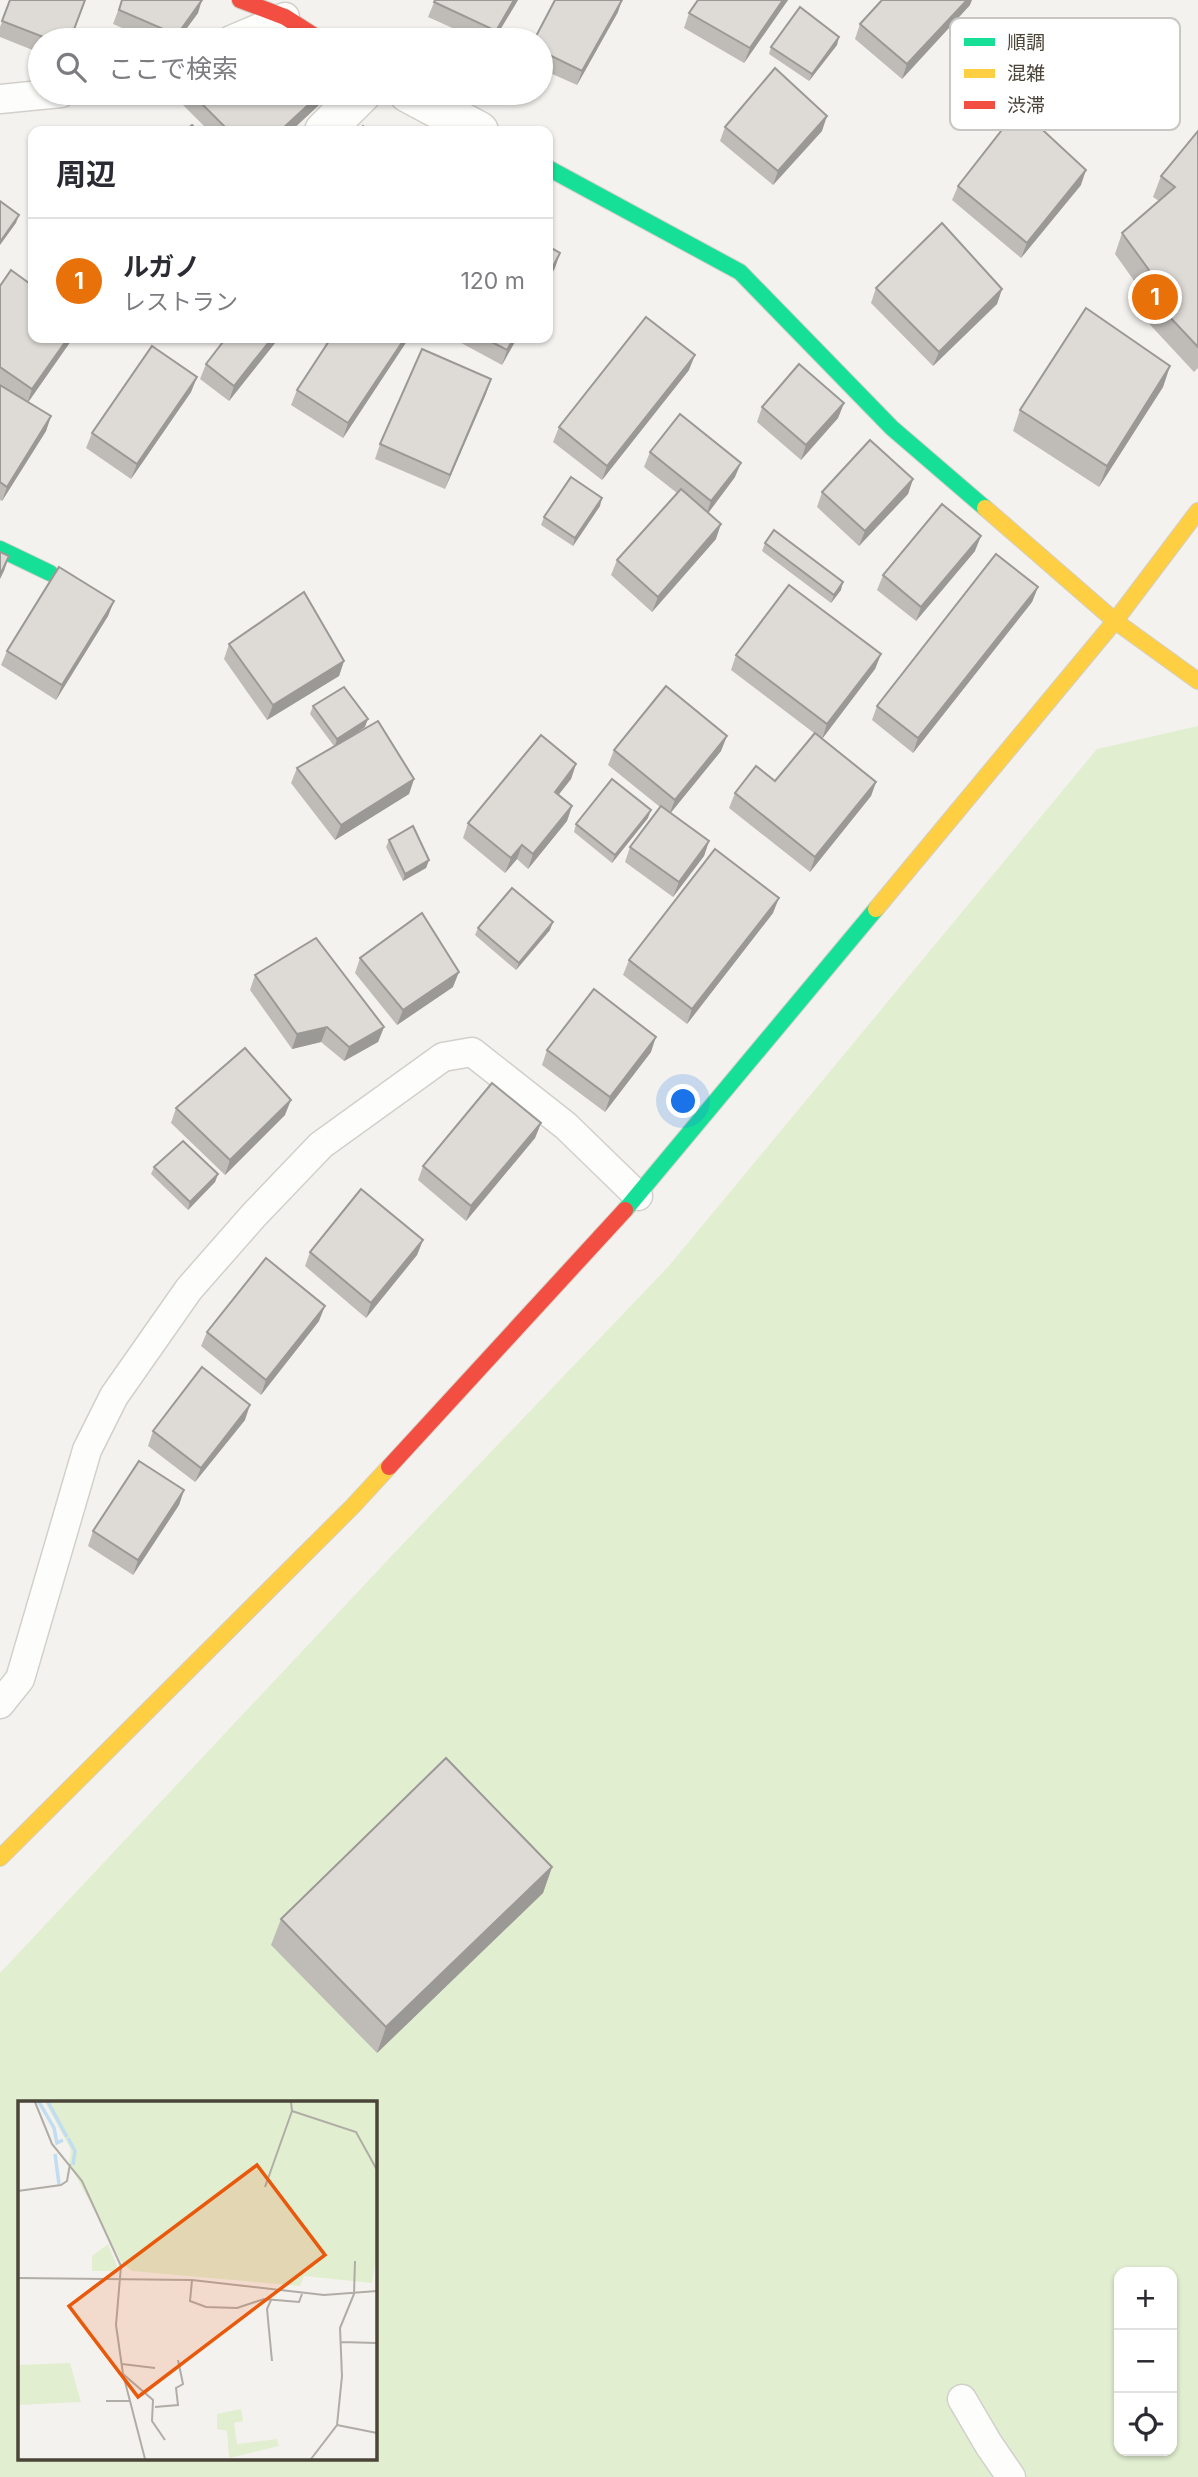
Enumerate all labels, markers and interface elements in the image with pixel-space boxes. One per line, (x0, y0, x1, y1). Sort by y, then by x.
legend (950, 18, 1180, 130)
search box (28, 28, 553, 105)
text: 順調 (1007, 31, 1045, 54)
icon: search (52, 48, 90, 86)
text: ここで検索 (108, 53, 238, 84)
text: 混雑 (1007, 62, 1045, 85)
text: 渋滞 (1007, 94, 1045, 117)
text: 周辺 (56, 156, 116, 192)
text: ルガノ (123, 251, 200, 282)
text: 1 (74, 267, 84, 295)
text: 120 m (460, 267, 525, 295)
pin: 1 (1132, 271, 1178, 323)
text: レストラン (123, 288, 238, 316)
your location (666, 1084, 700, 1118)
inset map (18, 2101, 376, 2460)
map controls (1114, 2267, 1177, 2456)
button: + (1114, 2267, 1177, 2330)
button: − (1114, 2330, 1177, 2393)
button: locate (1114, 2393, 1177, 2456)

